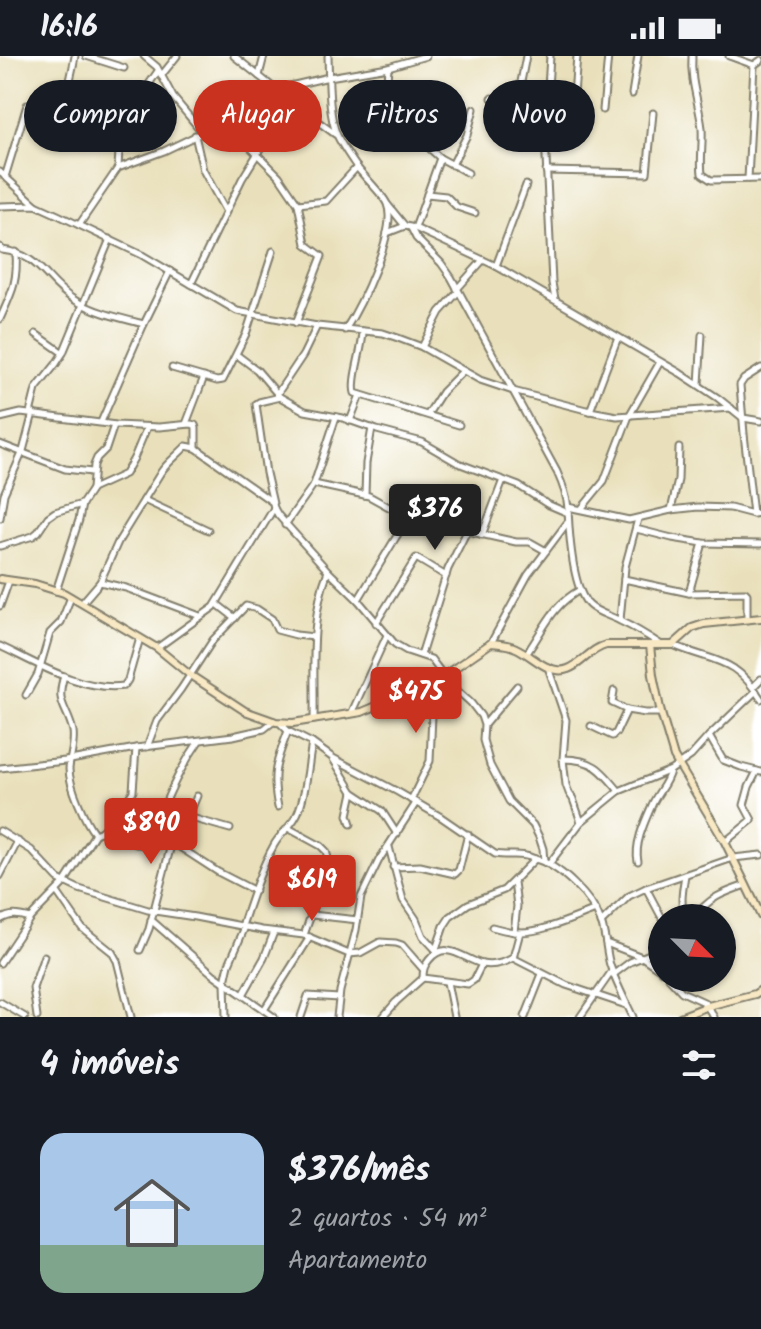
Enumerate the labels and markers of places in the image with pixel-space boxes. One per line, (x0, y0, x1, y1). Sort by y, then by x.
pin: $376 (388, 484, 482, 552)
pin: $475 (369, 667, 463, 735)
pin: $890 (104, 798, 198, 866)
pin: $619 (265, 855, 359, 923)

